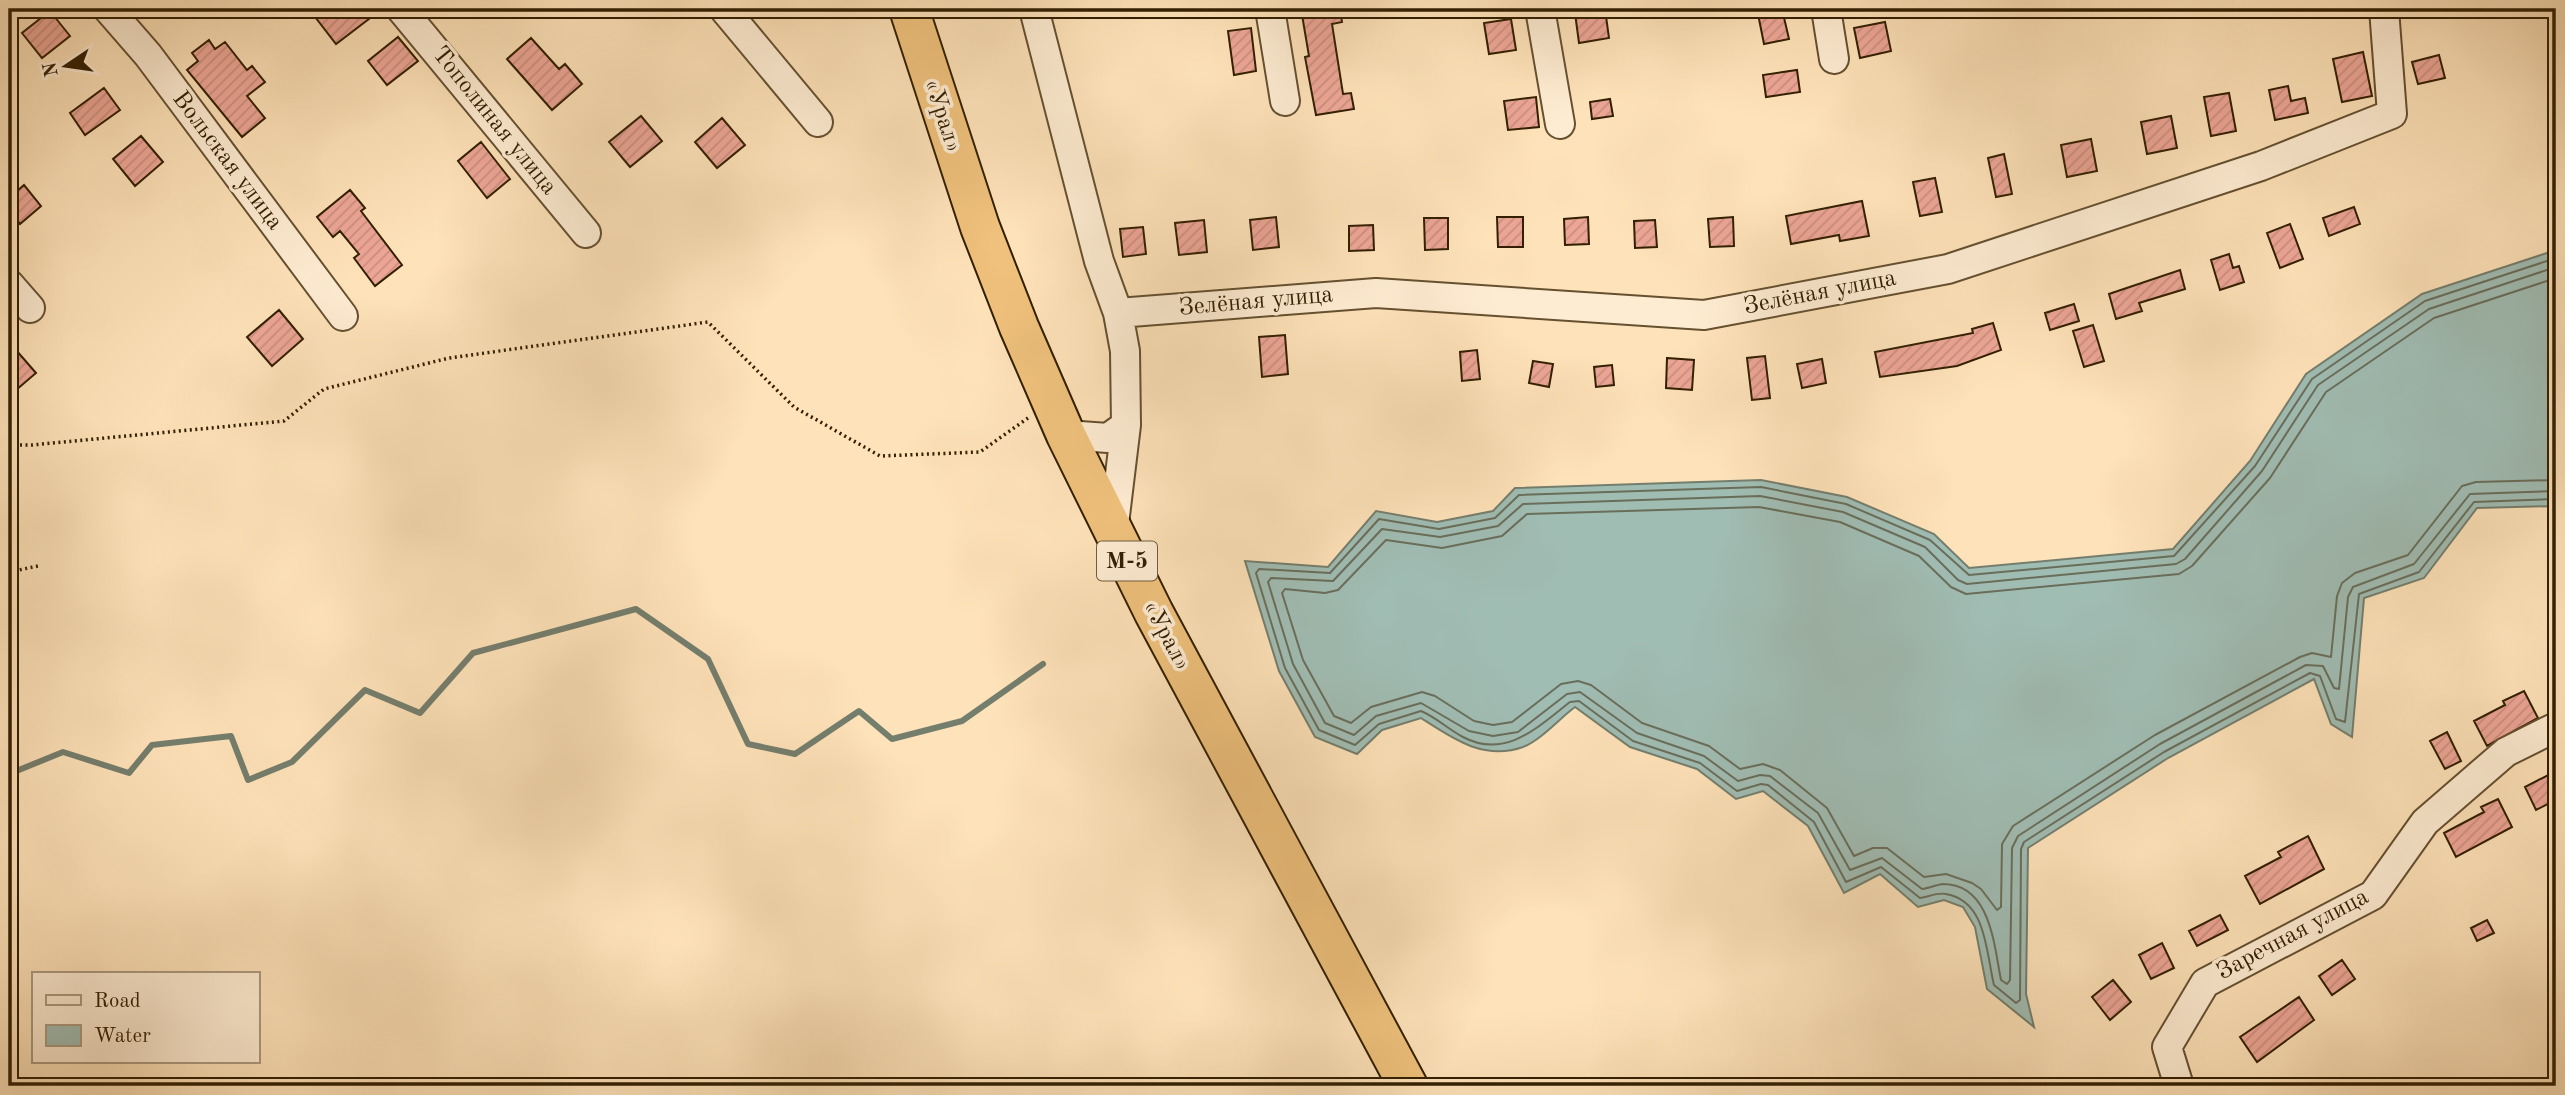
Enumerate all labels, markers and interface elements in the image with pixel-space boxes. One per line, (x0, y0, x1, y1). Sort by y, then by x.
north arrow (32, 32, 102, 102)
street label: Тополиная улица (427, 42, 561, 200)
text: N (41, 60, 63, 78)
street label: «Урал» (919, 76, 965, 156)
street label: Вольская улица (167, 87, 287, 235)
street label: Зелёная улица (1742, 266, 1898, 320)
street label: Зелёная улица (1178, 283, 1334, 321)
road number: М-5 (1097, 541, 1157, 580)
street label: «Урал» (1138, 597, 1194, 675)
street label: Заречная улица (2213, 885, 2373, 985)
legend (32, 972, 259, 1064)
text: Road (94, 991, 141, 1012)
text: Water (94, 1026, 151, 1047)

